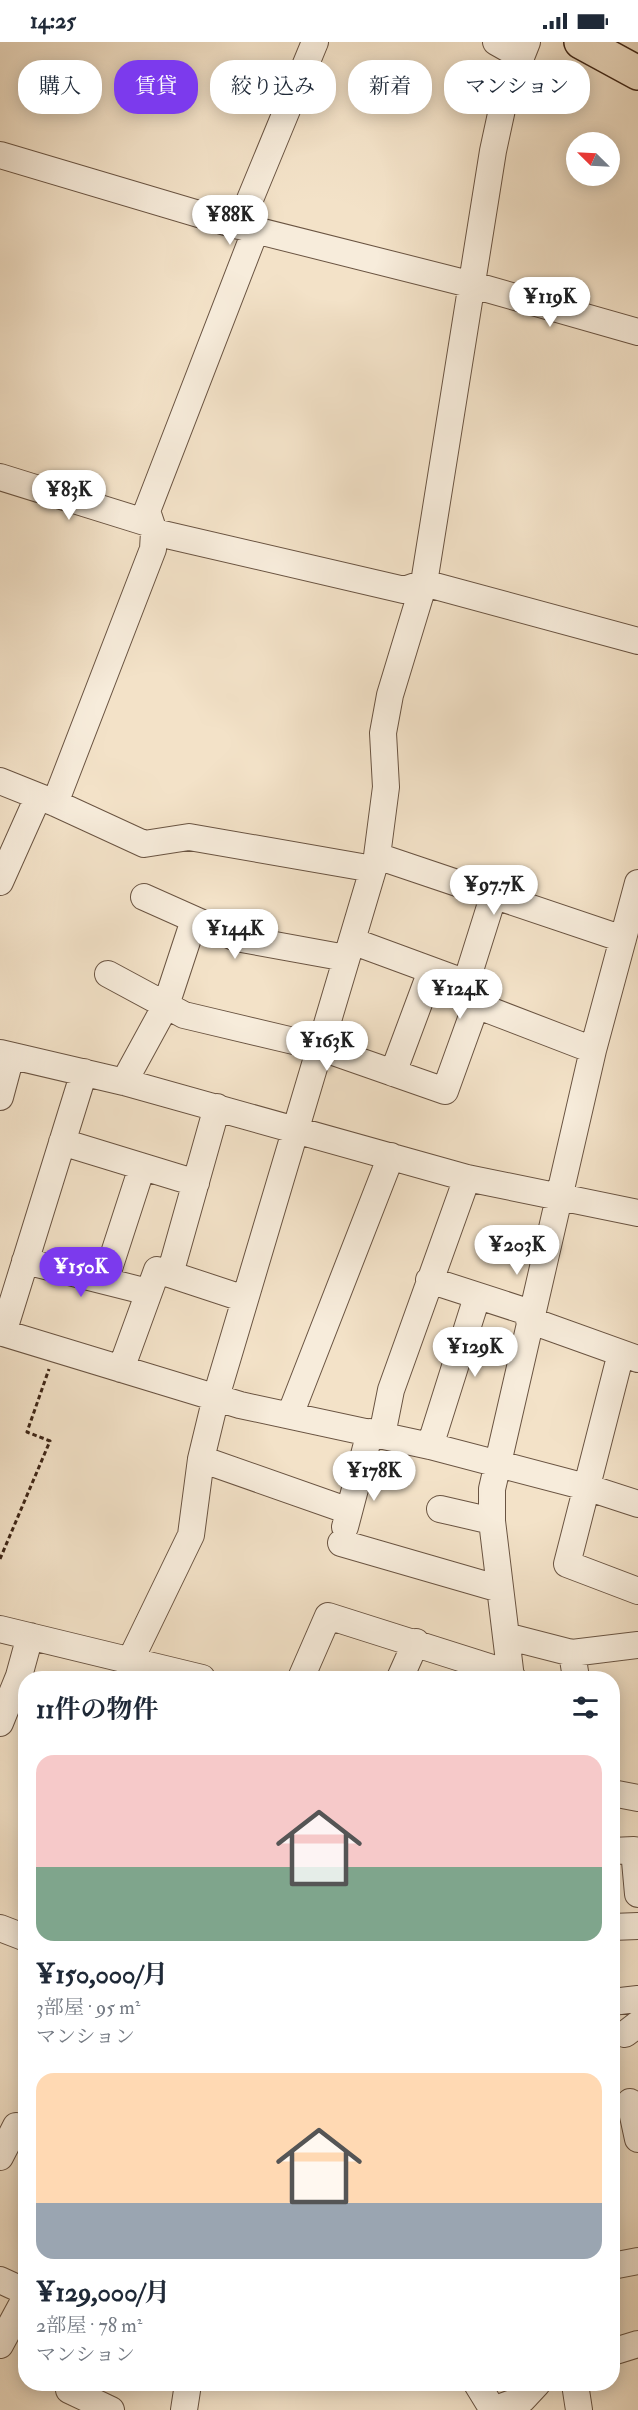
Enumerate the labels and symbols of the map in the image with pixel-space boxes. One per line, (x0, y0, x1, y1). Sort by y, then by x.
north arrow (566, 132, 620, 186)
pin: ¥88K (194, 195, 266, 246)
pin: ¥119K (508, 277, 592, 328)
pin: ¥83K (33, 470, 105, 521)
pin: ¥97.7K (445, 865, 543, 916)
pin: ¥144K (193, 909, 277, 960)
pin: ¥124K (418, 969, 502, 1020)
pin: ¥163K (285, 1021, 369, 1072)
pin: ¥203K (475, 1225, 559, 1276)
pin: ¥150K (39, 1247, 123, 1298)
pin: ¥129K (433, 1327, 517, 1378)
pin: ¥178K (332, 1451, 416, 1502)

